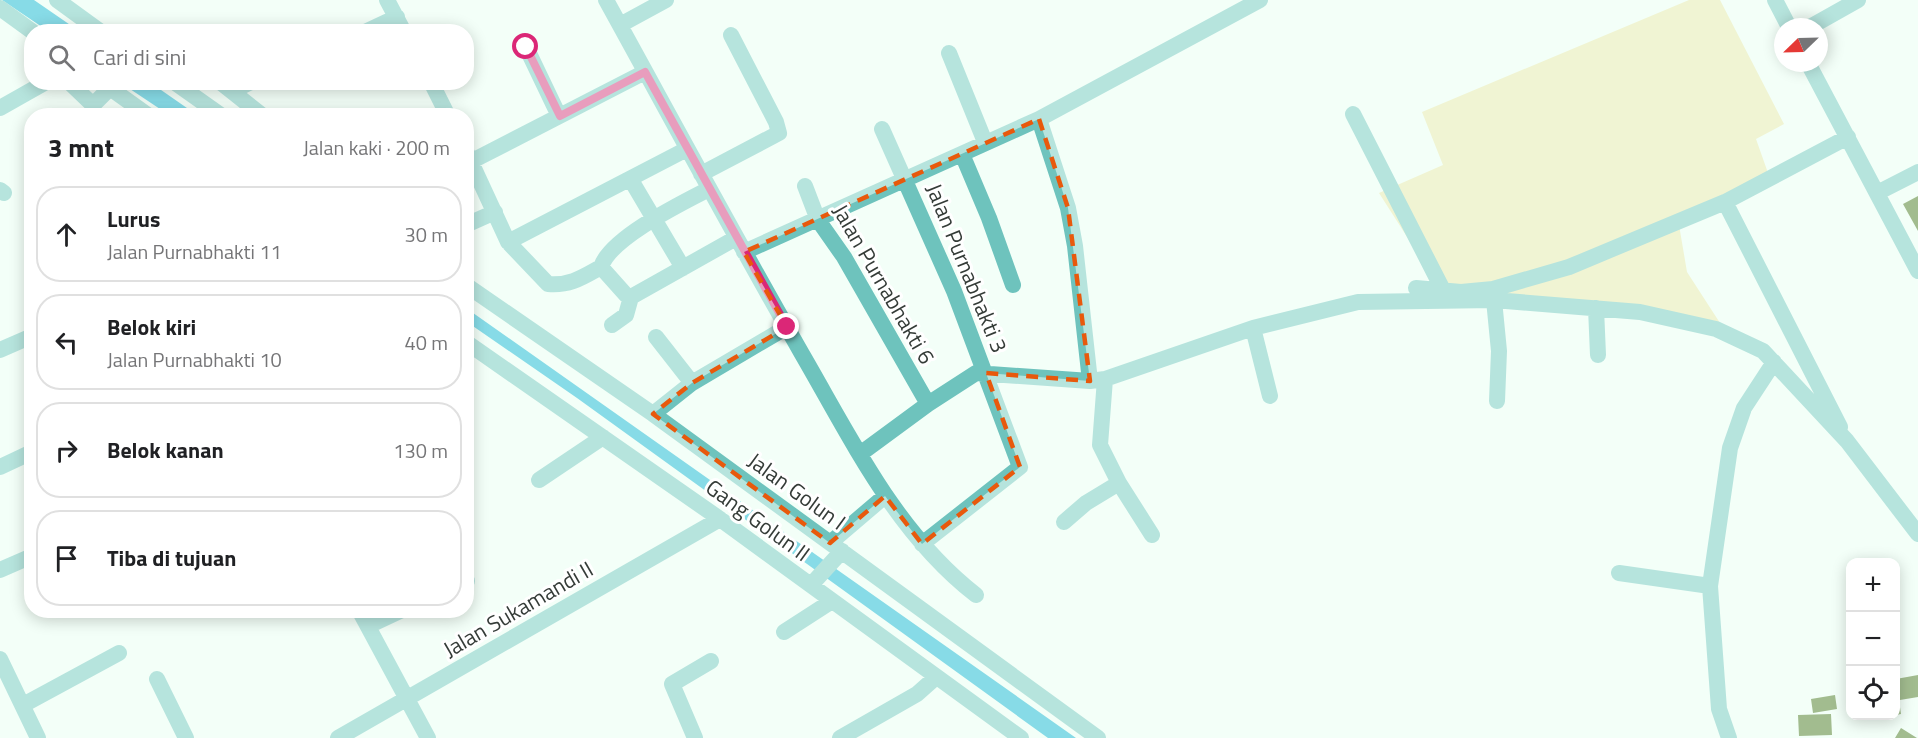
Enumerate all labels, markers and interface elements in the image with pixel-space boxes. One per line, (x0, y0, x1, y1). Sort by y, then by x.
north arrow (1774, 18, 1828, 72)
search box (24, 24, 474, 90)
route start (512, 33, 538, 59)
text: Cari di sini (93, 40, 186, 74)
icon: search (45, 41, 78, 74)
text: 3 mnt (48, 128, 114, 167)
text: Jalan kaki · 200 m (303, 132, 450, 163)
street label: Jalan Purnabhakti 3 (918, 178, 1016, 358)
street label: Jalan Purnabhakti 6 (824, 198, 944, 370)
text: Lurus (107, 202, 160, 236)
icon: ahead (50, 218, 83, 251)
text: 30 m (404, 219, 448, 250)
text: Jalan Purnabhakti 11 (107, 236, 282, 267)
text: Belok kiri (107, 310, 196, 344)
route end (773, 313, 799, 339)
icon: left (50, 326, 83, 359)
text: 40 m (404, 327, 448, 358)
text: Jalan Purnabhakti 10 (107, 344, 282, 375)
text: Belok kanan (107, 433, 224, 467)
icon: right (50, 434, 83, 467)
text: 130 m (393, 435, 448, 466)
street label: Jalan Golun I (741, 444, 853, 538)
street label: Gang Golun II (699, 470, 817, 570)
text: Tiba di tujuan (107, 541, 236, 575)
icon: arrive (50, 542, 83, 575)
street label: Jalan Sukamandi II (436, 552, 600, 666)
map controls (1846, 558, 1900, 720)
button: + (1846, 558, 1900, 612)
button: − (1846, 612, 1900, 666)
button: locate (1846, 666, 1900, 720)

